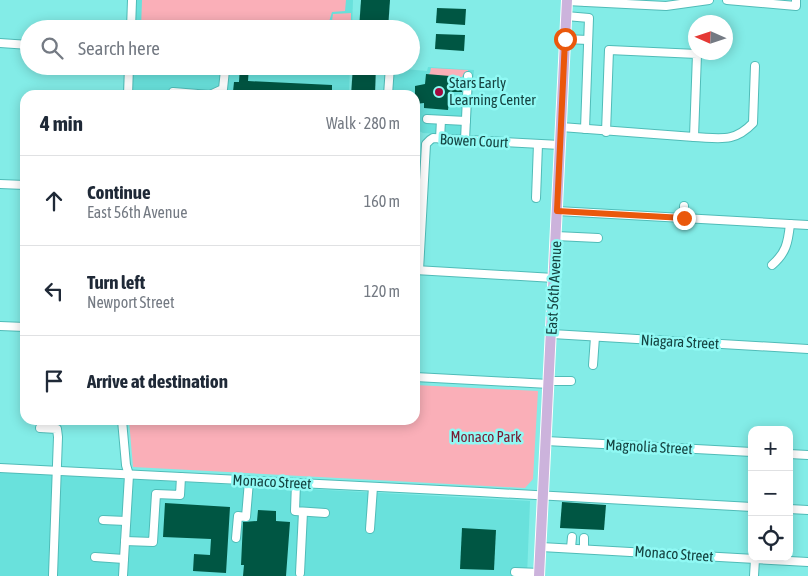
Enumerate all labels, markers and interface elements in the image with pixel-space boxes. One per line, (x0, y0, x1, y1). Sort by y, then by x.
north arrow (688, 15, 733, 60)
search box (20, 20, 420, 75)
route start (554, 28, 577, 51)
icon: search (38, 34, 66, 62)
text: Search here (78, 37, 160, 59)
place label: Stars Early Learning Center (449, 74, 536, 108)
marker: Stars Early Learning Center (433, 86, 445, 98)
text: 4 min (40, 111, 83, 135)
text: Walk · 280 m (326, 114, 400, 132)
street label: Bowen Court (439, 130, 509, 151)
text: Continue (87, 181, 151, 203)
icon: ahead (40, 187, 68, 215)
text: 160 m (364, 192, 400, 210)
text: East 56th Avenue (87, 203, 188, 221)
route end (673, 207, 696, 230)
street label: East 56th Avenue (543, 240, 564, 336)
text: Turn left (87, 271, 145, 293)
icon: left (40, 277, 68, 305)
text: 120 m (364, 282, 400, 300)
text: Newport Street (87, 293, 175, 311)
street label: Niagara Street (640, 331, 720, 352)
icon: arrive (40, 367, 68, 395)
text: Arrive at destination (87, 370, 228, 392)
map controls (748, 426, 793, 561)
button: + (748, 426, 793, 471)
park label: Monaco Park (450, 428, 522, 445)
street label: Magnolia Street (605, 436, 693, 457)
street label: Monaco Street (232, 471, 312, 492)
button: − (748, 471, 793, 516)
button: locate (748, 516, 793, 561)
street label: Monaco Street (634, 542, 714, 565)

